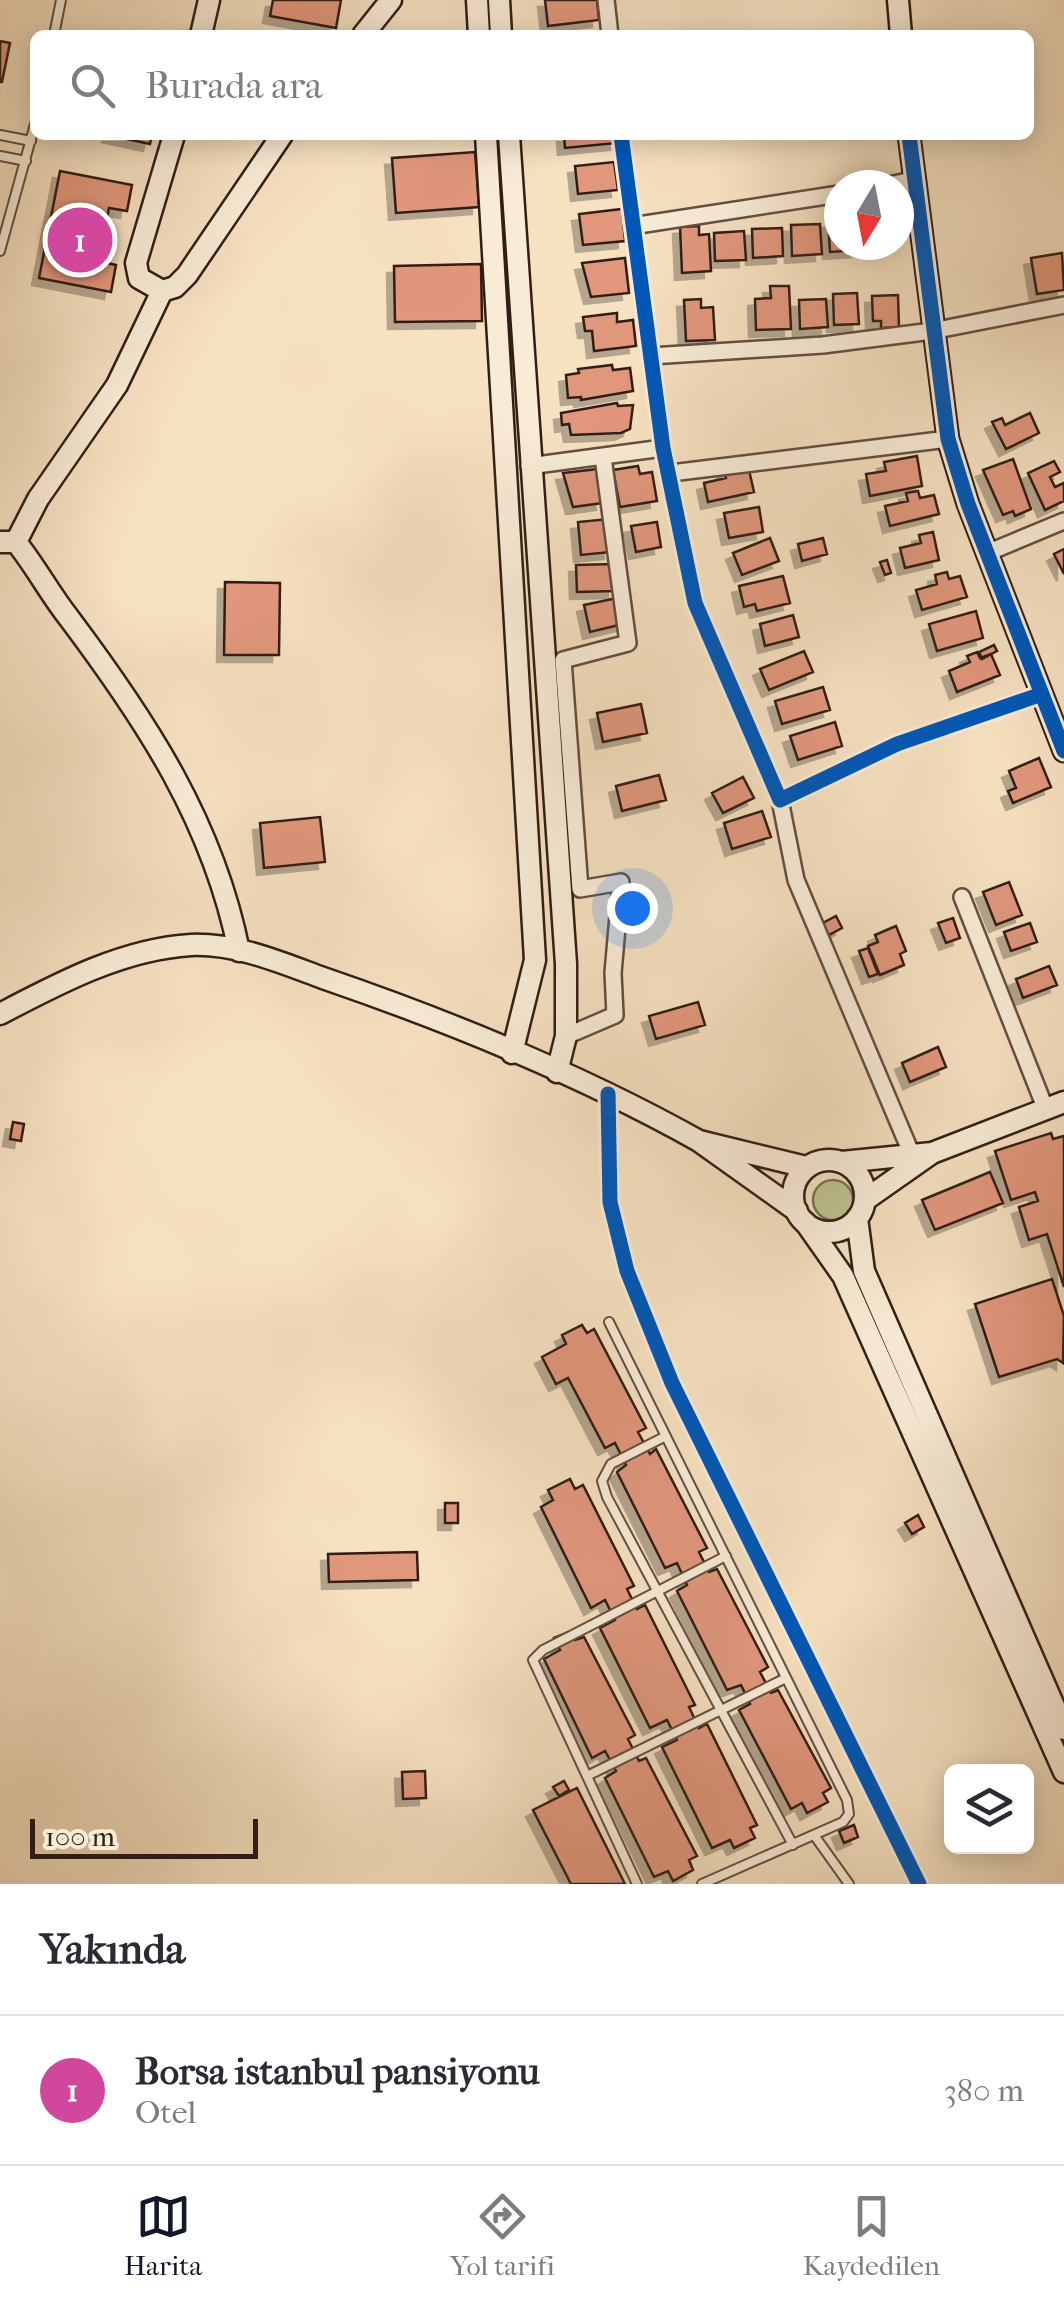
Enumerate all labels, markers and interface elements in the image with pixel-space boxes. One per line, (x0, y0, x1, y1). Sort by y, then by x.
search box (30, 30, 1034, 140)
icon: search (65, 58, 120, 113)
text: Burada ara (145, 63, 323, 108)
north arrow (824, 170, 914, 260)
pin: 1 (48, 202, 112, 278)
your location (607, 883, 658, 934)
map controls (944, 1764, 1034, 1854)
button: layers (944, 1764, 1034, 1854)
scale bar (30, 1814, 258, 1858)
text: 100 m (45, 1820, 115, 1853)
text: Yakında (40, 1925, 185, 1974)
text: Borsa istanbul pansiyonu (135, 2049, 540, 2094)
text: 1 (67, 2072, 78, 2109)
text: 380 m (944, 2072, 1024, 2109)
text: Otel (135, 2094, 196, 2131)
tab: Harita (124, 2189, 202, 2282)
tab: Yol tarifi (450, 2189, 555, 2282)
tab: Kaydedilen (803, 2189, 940, 2282)

